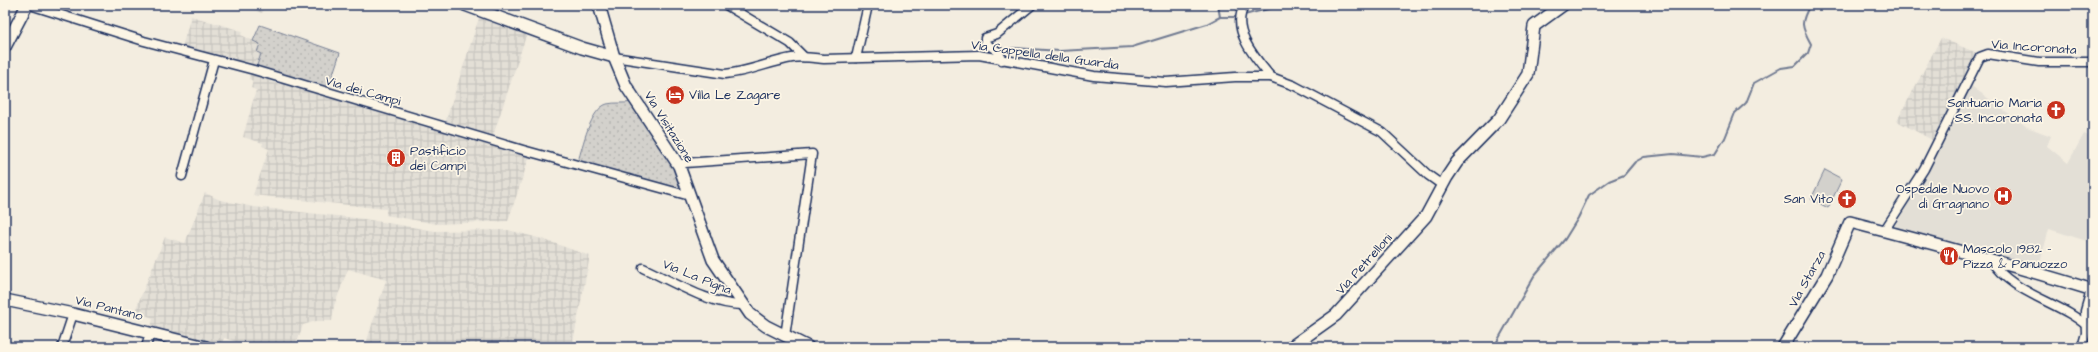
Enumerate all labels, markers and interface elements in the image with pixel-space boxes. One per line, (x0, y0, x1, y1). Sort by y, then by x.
street label: Via Incoronata (1991, 35, 2078, 59)
street label: Via Cappella della Guardia (970, 36, 1121, 74)
street label: Via dei Campi (323, 72, 403, 110)
hotel icon: Villa Le Zagare (664, 84, 686, 106)
place label: Villa Le Zagare (689, 86, 781, 105)
street label: Via Visitazione (640, 88, 698, 166)
place label: Santuario Maria SS. Incoronata (1947, 94, 2042, 127)
church icon: Santuario Maria SS. Incoronata (2045, 99, 2067, 121)
place label: Pastificio dei Campi (410, 142, 467, 175)
building icon: Pastificio dei Campi (385, 147, 407, 169)
place label: Ospedale Nuovo di Gragnano (1896, 180, 1990, 214)
hospital icon: Ospedale Nuovo di Gragnano (1992, 185, 2014, 207)
church icon: San Vito (1836, 188, 1858, 210)
place label: San Vito (1784, 190, 1834, 208)
street label: Via Petrelloni (1332, 229, 1396, 298)
place label: Mascolo 1982 - Pizza & Panuozzo (1963, 240, 2068, 273)
restaurant icon: Mascolo 1982 - Pizza & Panuozzo (1938, 245, 1960, 267)
street label: Via Starza (1784, 247, 1830, 311)
street label: Via La Pigna (659, 255, 734, 300)
street label: Via Pantano (73, 291, 145, 325)

